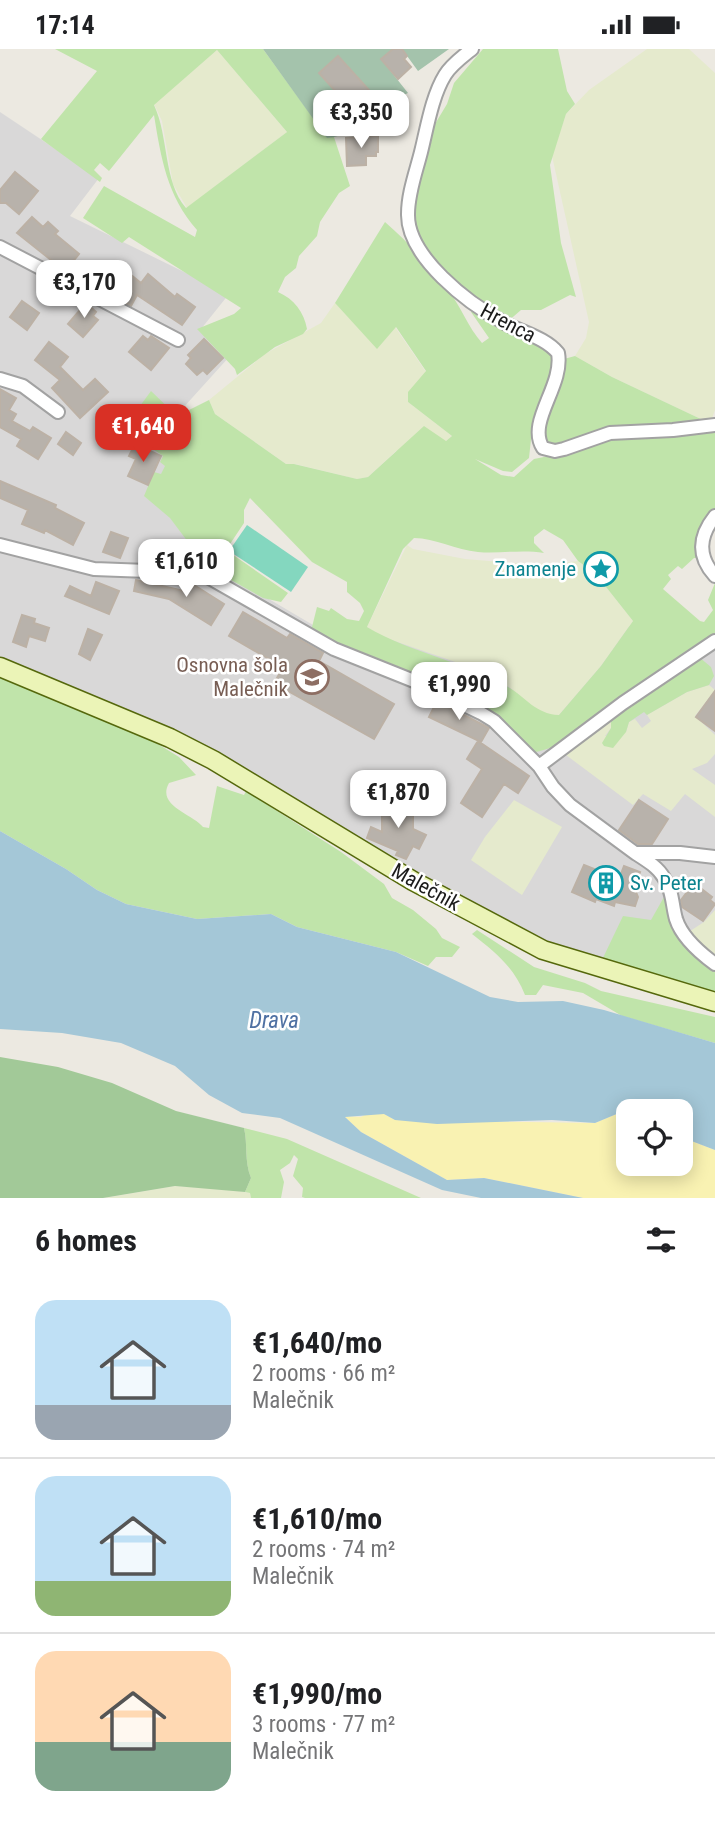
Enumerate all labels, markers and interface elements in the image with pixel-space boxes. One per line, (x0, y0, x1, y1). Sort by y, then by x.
text: 17:14 (35, 10, 95, 40)
pin: €3,350 (304, 91, 418, 150)
text: €3,350 (329, 99, 393, 126)
pin: €3,170 (27, 261, 141, 320)
text: €3,170 (52, 269, 116, 296)
street label: Hrenca (476, 299, 540, 347)
pin: €1,640 (86, 405, 200, 464)
text: €1,640 (111, 413, 175, 440)
pin: €1,610 (129, 539, 243, 599)
text: €1,610 (154, 548, 218, 575)
place icon: Znamenje (582, 550, 620, 588)
place label: Znamenje (494, 557, 576, 581)
place label: Osnovna šola Malečnik (176, 653, 289, 701)
school or university icon: Osnovna šola Malečnik (293, 658, 331, 696)
pin: €1,990 (402, 663, 516, 722)
text: €1,990 (427, 671, 491, 698)
pin: €1,870 (341, 771, 455, 830)
text: €1,870 (366, 779, 430, 806)
street label: Malečnik (387, 858, 465, 916)
building icon: Sv. Peter (587, 864, 625, 902)
place label: Sv. Peter (630, 871, 703, 895)
water label: Drava (249, 1007, 299, 1034)
map controls (616, 1099, 693, 1176)
button: locate (616, 1099, 693, 1176)
icon: filters (642, 1221, 680, 1259)
text: 6 homes (35, 1223, 137, 1258)
text: €1,640/mo (252, 1325, 382, 1360)
icon: home (91, 1328, 175, 1412)
text: 2 rooms · 66 m² (252, 1360, 395, 1387)
text: Malečnik (252, 1387, 334, 1414)
text: €1,610/mo (252, 1501, 382, 1536)
icon: home (91, 1504, 175, 1588)
text: 2 rooms · 74 m² (252, 1536, 395, 1563)
text: Malečnik (252, 1563, 334, 1590)
text: €1,990/mo (252, 1676, 382, 1711)
icon: home (91, 1679, 175, 1763)
text: 3 rooms · 77 m² (252, 1711, 395, 1738)
text: Malečnik (252, 1738, 334, 1765)

